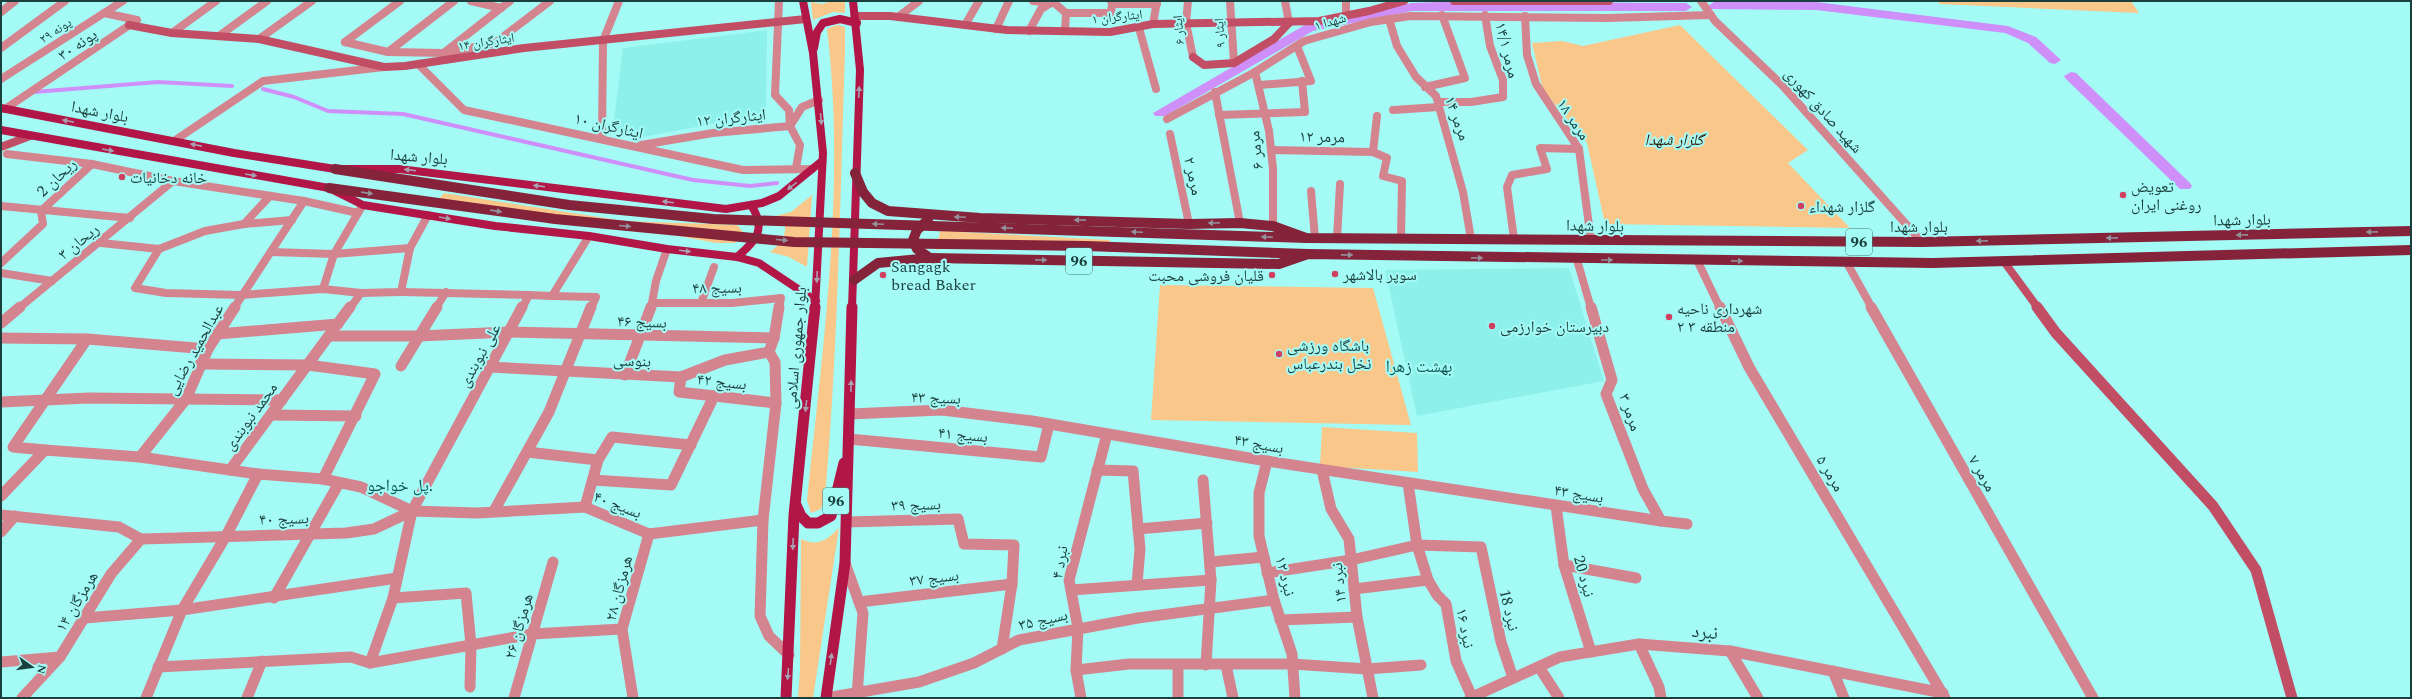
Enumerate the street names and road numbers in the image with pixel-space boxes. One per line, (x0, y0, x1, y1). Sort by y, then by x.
street label: ایثارگران ۱ (1091, 4, 1144, 30)
street label: شهدا ۱ (1312, 8, 1348, 36)
street label: پونه ۲۹ (35, 13, 76, 49)
street label: ایثار ۶ (1168, 14, 1190, 46)
street label: ایثار ۹ (1209, 17, 1231, 48)
street label: مرمر ۱۴/۱ (1488, 20, 1526, 81)
street label: پونه ۳۰ (53, 23, 102, 67)
street label: ایثارگران ۱۴ (457, 28, 516, 56)
street label: شهید صادق کهوری (1778, 63, 1868, 159)
street label: مرمر ۱۴ (1438, 93, 1476, 144)
street label: مرمر ۱۸ (1550, 94, 1596, 145)
street label: بلوار شهدا (69, 95, 130, 129)
street label: ایثارگران ۱۲ (695, 102, 767, 134)
street label: ایثارگران ۱۰ (572, 106, 646, 146)
street label: مرمر ۱۲ (1299, 125, 1345, 149)
street label: مرمر ۶ (1242, 129, 1270, 170)
street label: بلوار شهدا (389, 143, 449, 171)
street label: ریحان 2 (31, 153, 82, 203)
street label: مرمر ۲ (1177, 155, 1209, 198)
street label: بلوار شهدا (2213, 207, 2271, 233)
street label: بلوار شهدا (1566, 213, 1624, 239)
street label: بلوار شهدا (1890, 215, 1948, 239)
street label: ریحان ۳ (53, 218, 104, 266)
road number: 96 (1846, 229, 1872, 255)
road number: 96 (1066, 248, 1092, 274)
street label: بسیج ۴۸ (692, 276, 742, 300)
street label: بلوار جمهوری اسلامی (779, 286, 813, 410)
street label: عبدالحمید رضایی (160, 299, 230, 400)
street label: بسیج ۴۶ (617, 309, 667, 335)
street label: علی نبوبندی (452, 319, 507, 392)
street label: بنوسی (613, 348, 651, 374)
street label: بسیج ۴۲ (696, 367, 748, 397)
street label: محمد نبوبندی (218, 377, 284, 456)
street label: بسیج ۴۳ (911, 385, 961, 411)
street label: مرمر ۳ (1612, 390, 1648, 435)
street label: بسیج ۴۱ (937, 421, 989, 449)
street label: بسیج ۴۳ (1232, 428, 1285, 460)
street label: مرمر ۵ (1810, 451, 1850, 496)
street label: مرمر ۷ (1962, 451, 2002, 496)
street label: بسیج ۴۳ (1552, 478, 1605, 510)
street label: بسیج ۴۰ (590, 485, 645, 525)
road number: 96 (823, 488, 849, 514)
street label: بسیج ۳۹ (891, 492, 941, 518)
street label: بسیج ۴۰ (259, 506, 309, 532)
street label: نبرد ۴ (1045, 544, 1075, 581)
street label: هرمزگان ۲۸ (599, 553, 639, 624)
street label: نبرد 20 (1567, 553, 1601, 600)
street label: نبرد ۱۲ (1268, 554, 1302, 599)
street label: نبرد ۱۴ (1325, 561, 1353, 604)
street label: بسیج ۳۷ (908, 563, 960, 593)
street label: هرمزگان ۱۴ (49, 567, 104, 636)
street label: نبرد 18 (1493, 587, 1525, 633)
street label: هرمزگان ۲۶ (498, 591, 540, 662)
street label: بسیج ۳۵ (1016, 603, 1070, 637)
street label: نبرد ۱۶ (1449, 606, 1481, 650)
street label: نبرد (1690, 617, 1719, 648)

